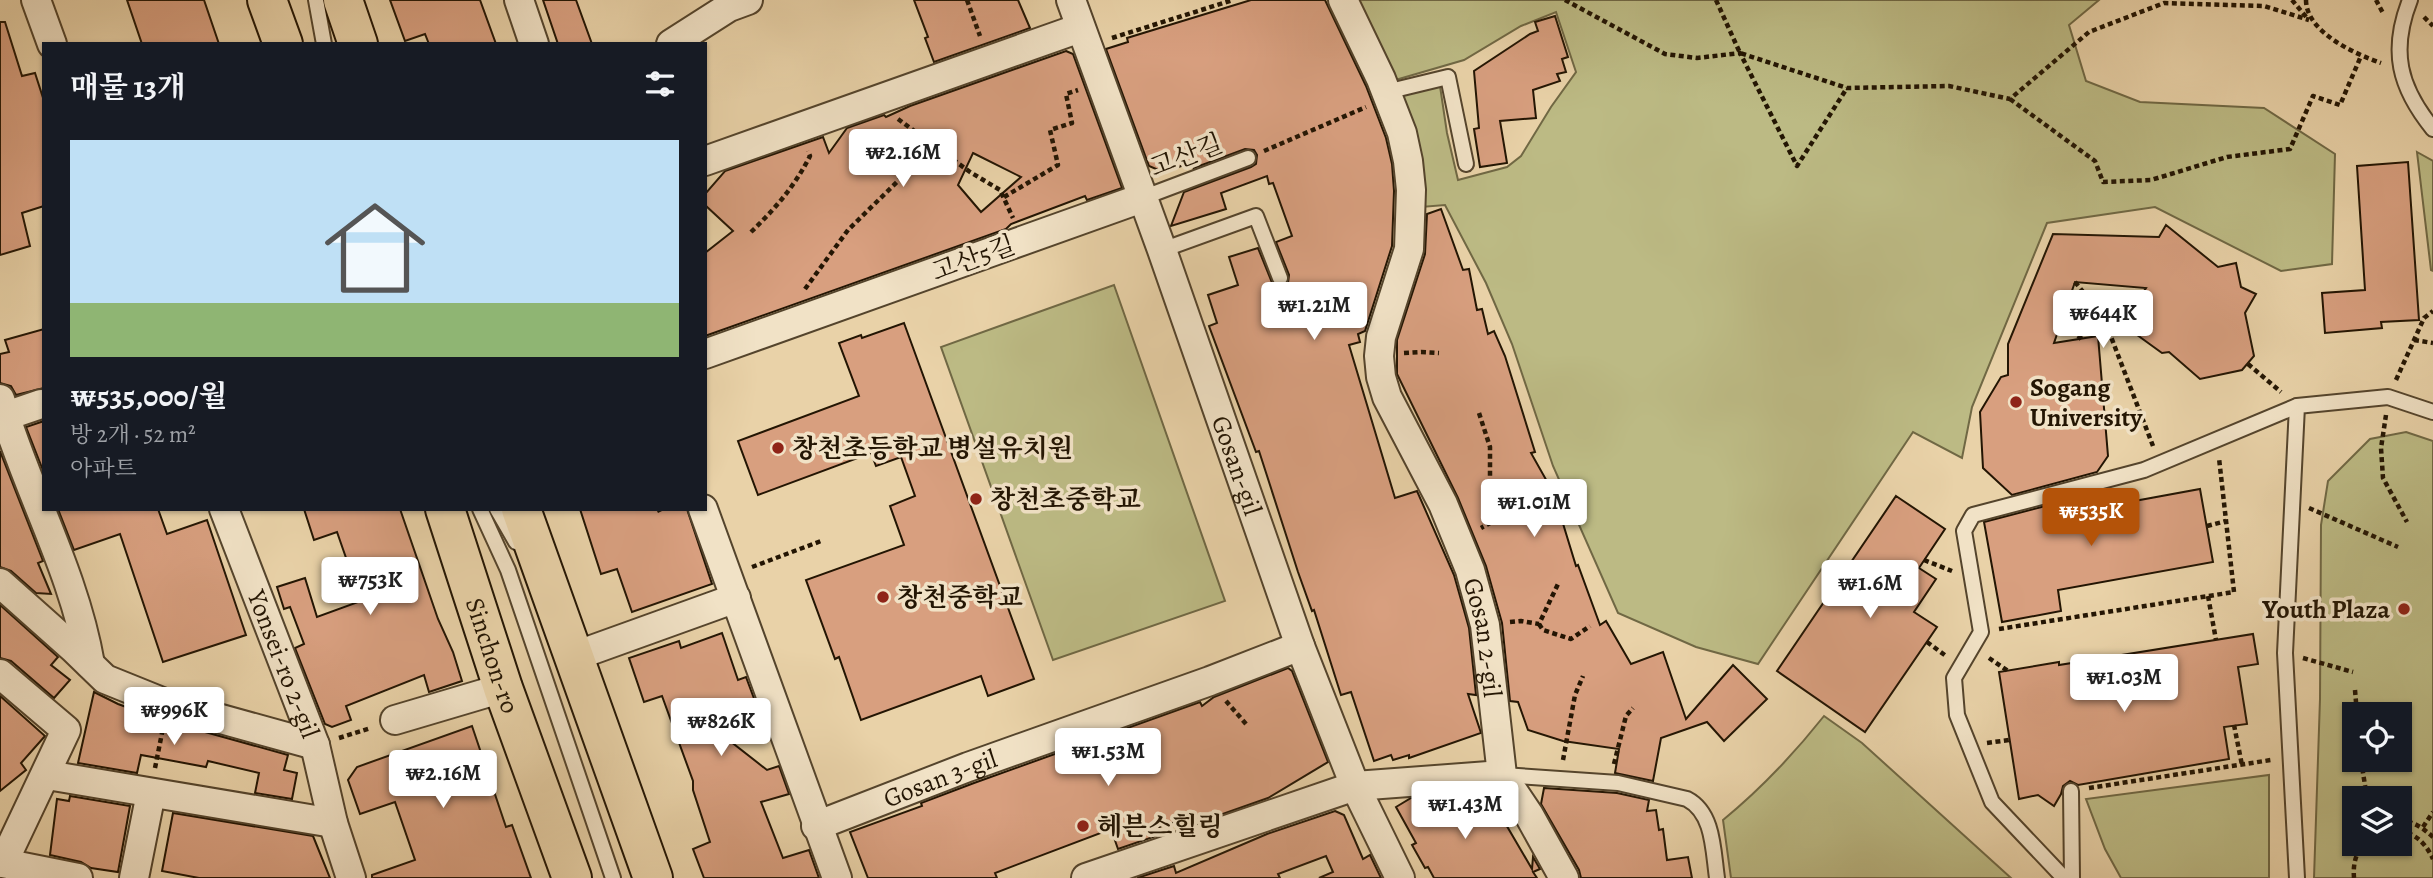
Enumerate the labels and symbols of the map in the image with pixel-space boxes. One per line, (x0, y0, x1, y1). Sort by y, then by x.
street label: 고산길 (1145, 126, 1228, 185)
pin: ₩2.16M (846, 130, 960, 189)
street label: 고산5길 (927, 227, 1020, 290)
pin: ₩1.21M (1257, 282, 1371, 342)
pin: ₩644K (2054, 290, 2152, 350)
place label: Sogang University (2030, 370, 2143, 435)
marker: Sogang University (2008, 394, 2024, 410)
street label: Gosan-gil (1203, 411, 1270, 520)
place label: 창천초등학교 병설유치원 (792, 431, 1073, 466)
marker: 창천초등학교 병설유치원 (770, 440, 786, 456)
pin: ₩1.01M (1477, 480, 1591, 539)
place label: 창천초중학교 (990, 482, 1141, 517)
pin: ₩535K (2042, 489, 2140, 548)
marker: 창천초중학교 (968, 491, 984, 507)
pin: ₩753K (321, 558, 419, 617)
pin: ₩1.6M (1821, 560, 1919, 620)
street label: Gosan 2-gil (1455, 574, 1510, 699)
place label: 창천중학교 (897, 580, 1023, 615)
street label: Yonsei-ro 2-gil (238, 584, 328, 743)
marker: 창천중학교 (875, 589, 891, 605)
place label: Youth Plaza (2261, 592, 2390, 627)
street label: Sinchon-ro (457, 593, 528, 718)
marker: Youth Plaza (2396, 601, 2412, 617)
pin: ₩1.03M (2067, 654, 2181, 714)
pin: ₩996K (125, 688, 223, 747)
pin: ₩826K (672, 698, 770, 758)
pin: ₩1.53M (1051, 728, 1165, 788)
street label: Gosan 3-gil (878, 741, 1002, 816)
pin: ₩2.16M (386, 750, 500, 810)
pin: ₩1.43M (1408, 782, 1522, 841)
place label: 헤븐스힐링 (1097, 809, 1223, 844)
marker: 헤븐스힐링 (1075, 818, 1091, 834)

